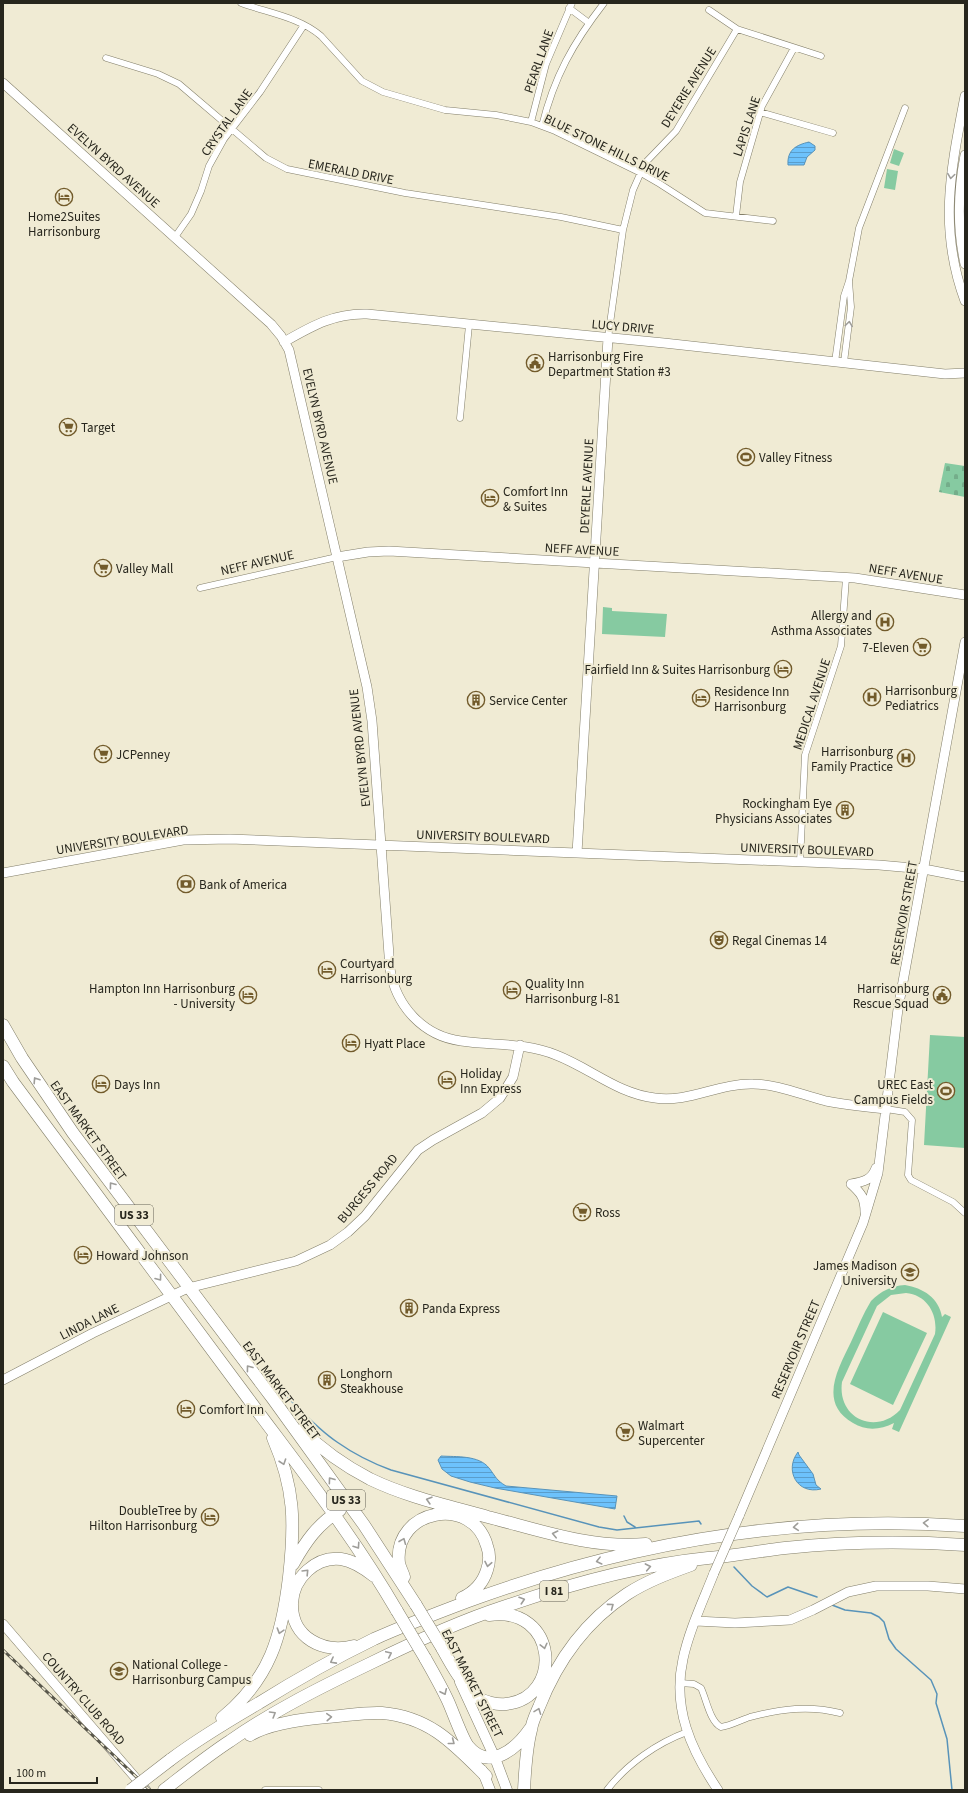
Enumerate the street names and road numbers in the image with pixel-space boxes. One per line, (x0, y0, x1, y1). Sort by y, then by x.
street label: PEARL LANE (520, 27, 558, 96)
street label: DEYERIE AVENUE (657, 44, 721, 131)
street label: CRYSTAL LANE (197, 85, 257, 160)
street label: LAPIS LANE (729, 94, 765, 159)
street label: BLUE STONE HILLS DRIVE (541, 110, 672, 186)
street label: EVELYN BYRD AVENUE (63, 119, 164, 212)
street label: EMERALD DRIVE (306, 155, 395, 189)
street label: LUCY DRIVE (591, 315, 655, 339)
street label: EVELYN BYRD AVENUE (298, 366, 342, 486)
street label: DEYERLE AVENUE (576, 438, 598, 534)
street label: NEFF AVENUE (544, 539, 620, 561)
street label: NEFF AVENUE (219, 546, 296, 580)
street label: NEFF AVENUE (868, 559, 944, 589)
street label: MEDICAL AVENUE (789, 656, 835, 752)
street label: EVELYN BYRD AVENUE (345, 688, 375, 808)
street label: UNIVERSITY BOULEVARD (55, 821, 190, 859)
street label: UNIVERSITY BOULEVARD (416, 826, 550, 848)
street label: UNIVERSITY BOULEVARD (740, 839, 874, 861)
street label: RESERVOIR STREET (886, 859, 922, 967)
street label: EAST MARKET STREET (46, 1077, 131, 1184)
street label: BURGESS ROAD (333, 1150, 402, 1227)
road number: US 33 (115, 1205, 153, 1225)
street label: RESERVOIR STREET (767, 1297, 825, 1402)
street label: LINDA LANE (57, 1299, 122, 1345)
street label: EAST MARKET STREET (238, 1337, 324, 1444)
road number: US 33 (327, 1490, 365, 1510)
road number: I 81 (540, 1581, 568, 1601)
street label: EAST MARKET STREET (437, 1626, 507, 1741)
street label: COUNTRY CLUB ROAD (38, 1648, 129, 1749)

